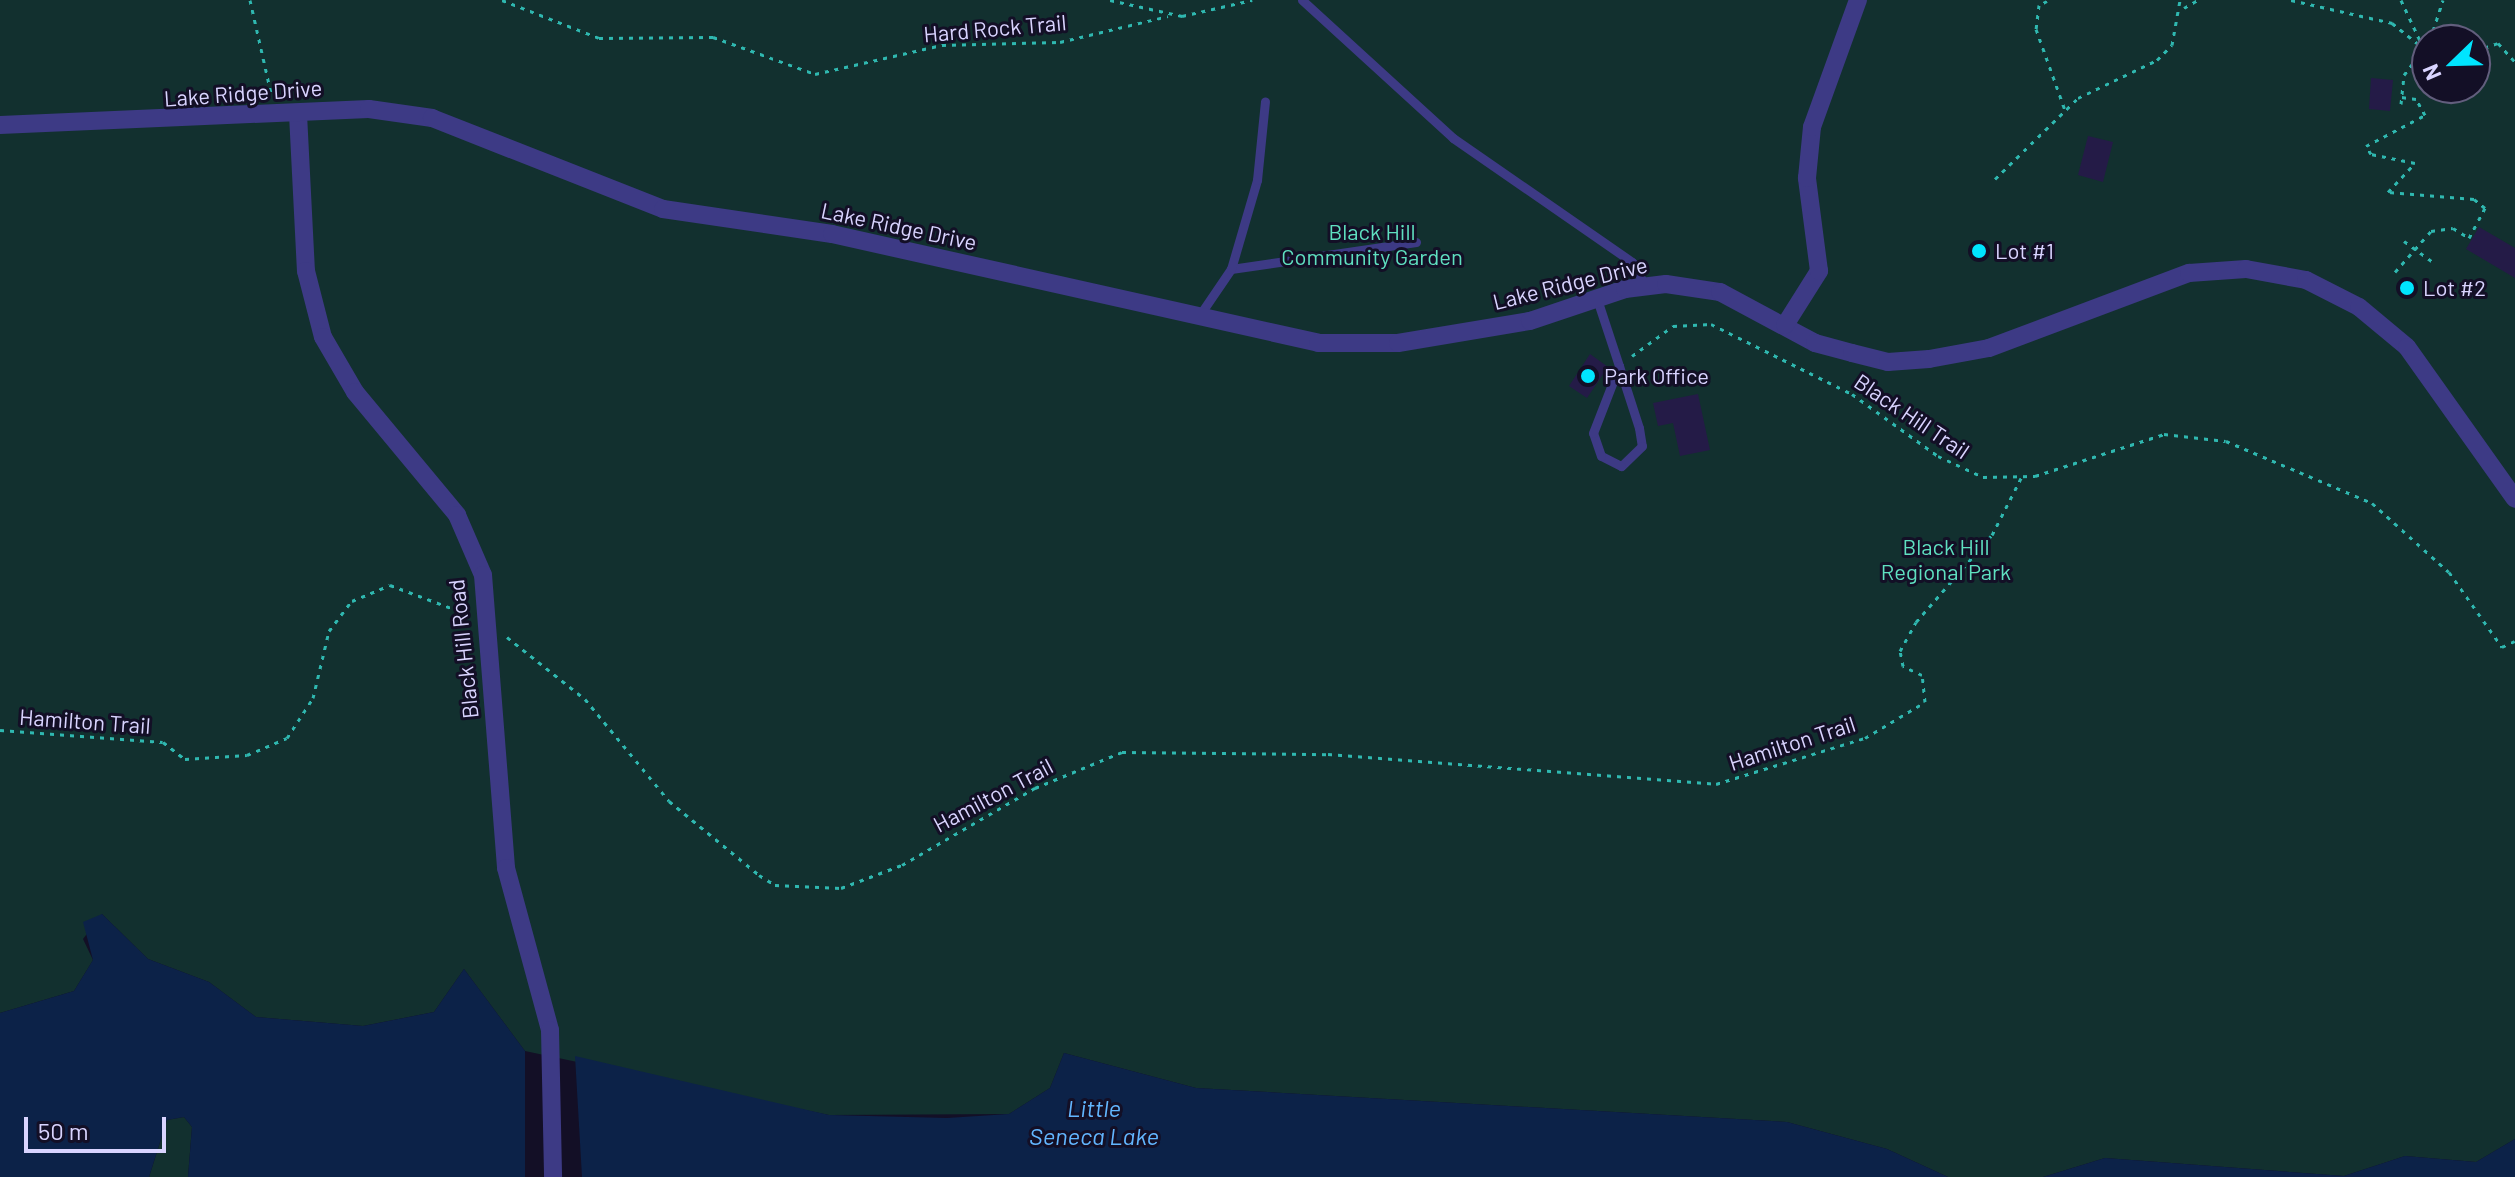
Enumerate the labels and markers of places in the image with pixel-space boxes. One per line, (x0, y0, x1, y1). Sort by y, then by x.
place label: Lot #1 (1995, 238, 2054, 264)
marker: Lot #1 (1970, 242, 1988, 260)
place label: Lot #2 (2423, 275, 2486, 301)
marker: Lot #2 (2398, 279, 2416, 297)
place label: Park Office (1604, 363, 1709, 389)
marker: Park Office (1579, 367, 1597, 385)

